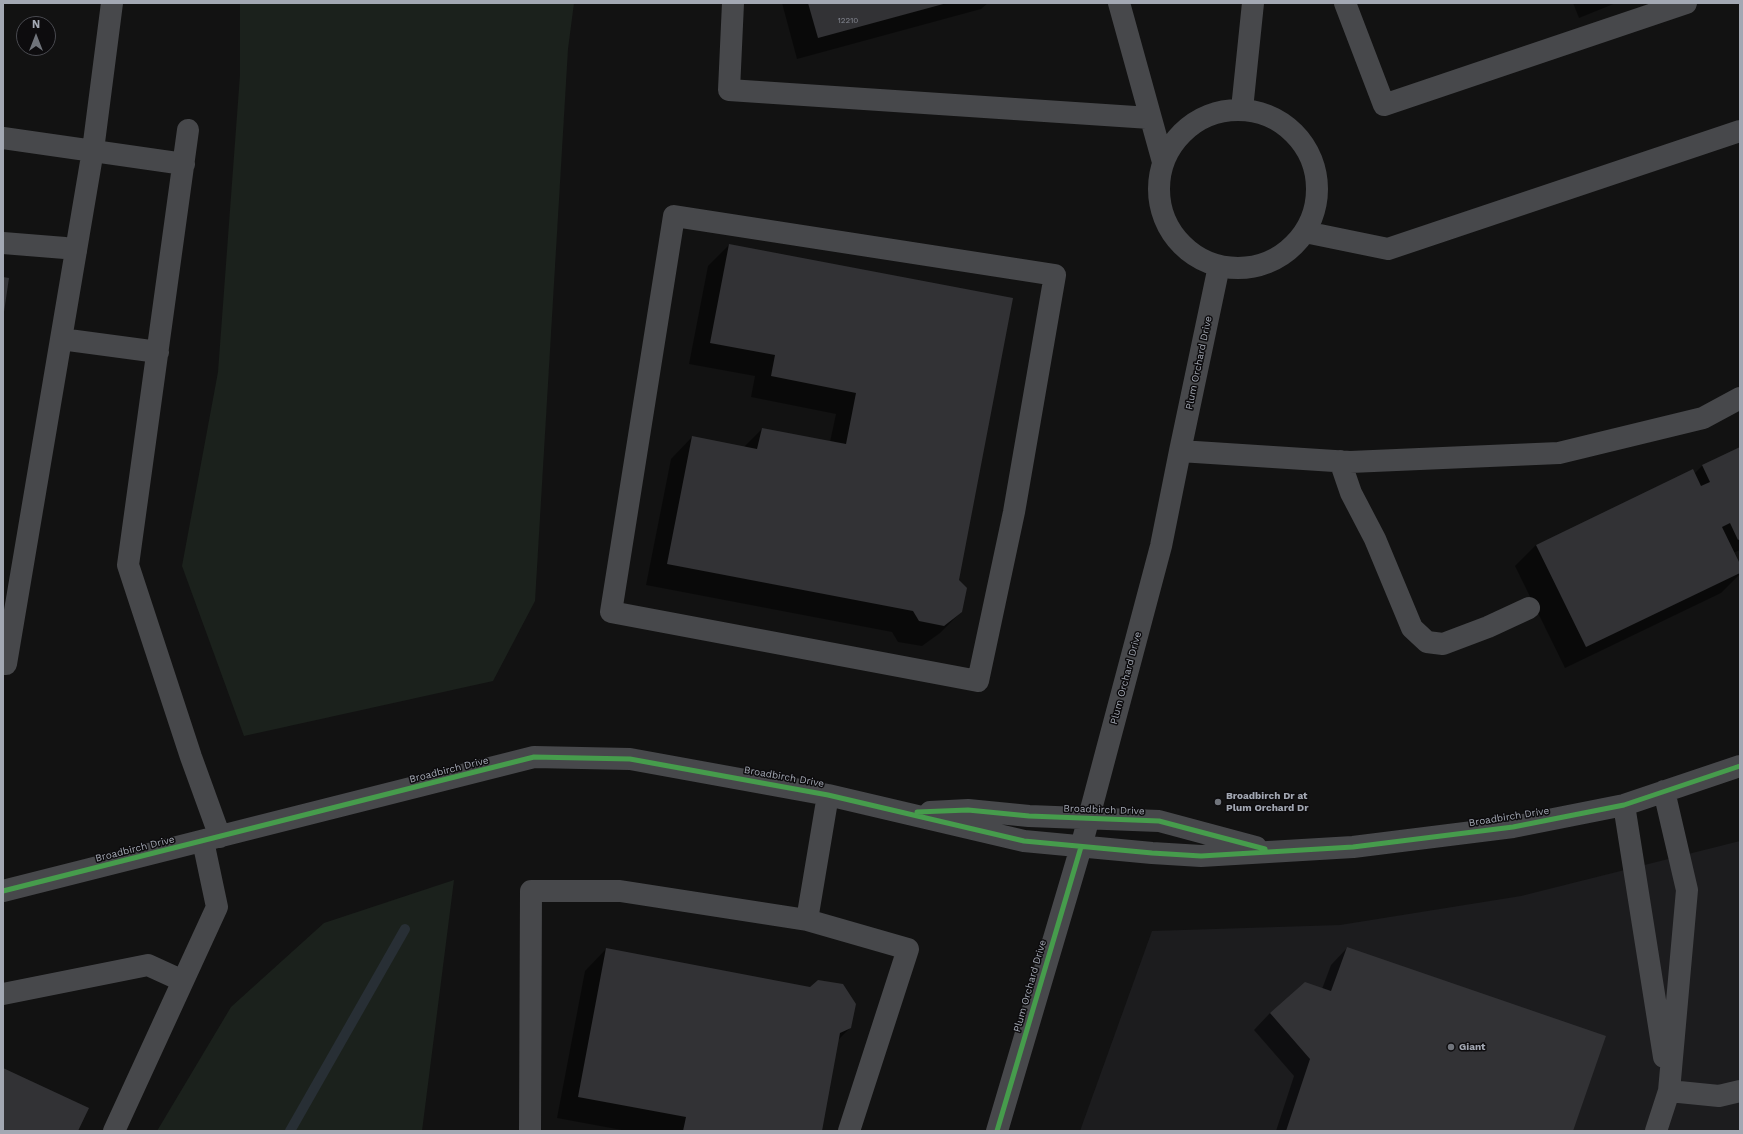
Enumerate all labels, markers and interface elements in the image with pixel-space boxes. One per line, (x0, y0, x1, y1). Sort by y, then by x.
north arrow (16, 16, 56, 56)
house number: 12210 (838, 16, 858, 26)
text: N (32, 18, 40, 31)
street label: Plum Orchard Drive (1183, 315, 1215, 411)
street label: Plum Orchard Drive (1108, 630, 1144, 726)
street label: Broadbirch Drive (408, 754, 490, 786)
street label: Broadbirch Drive (743, 764, 825, 790)
place label: Broadbirch Dr at Plum Orchard Dr (1226, 790, 1308, 814)
marker: Broadbirch Dr at Plum Orchard Dr (1213, 797, 1223, 807)
street label: Broadbirch Drive (1063, 803, 1145, 817)
street label: Broadbirch Drive (1468, 805, 1550, 829)
street label: Broadbirch Drive (94, 833, 176, 865)
street label: Plum Orchard Drive (1011, 938, 1049, 1034)
place label: Giant (1459, 1041, 1485, 1053)
marker: Giant (1446, 1042, 1456, 1052)

